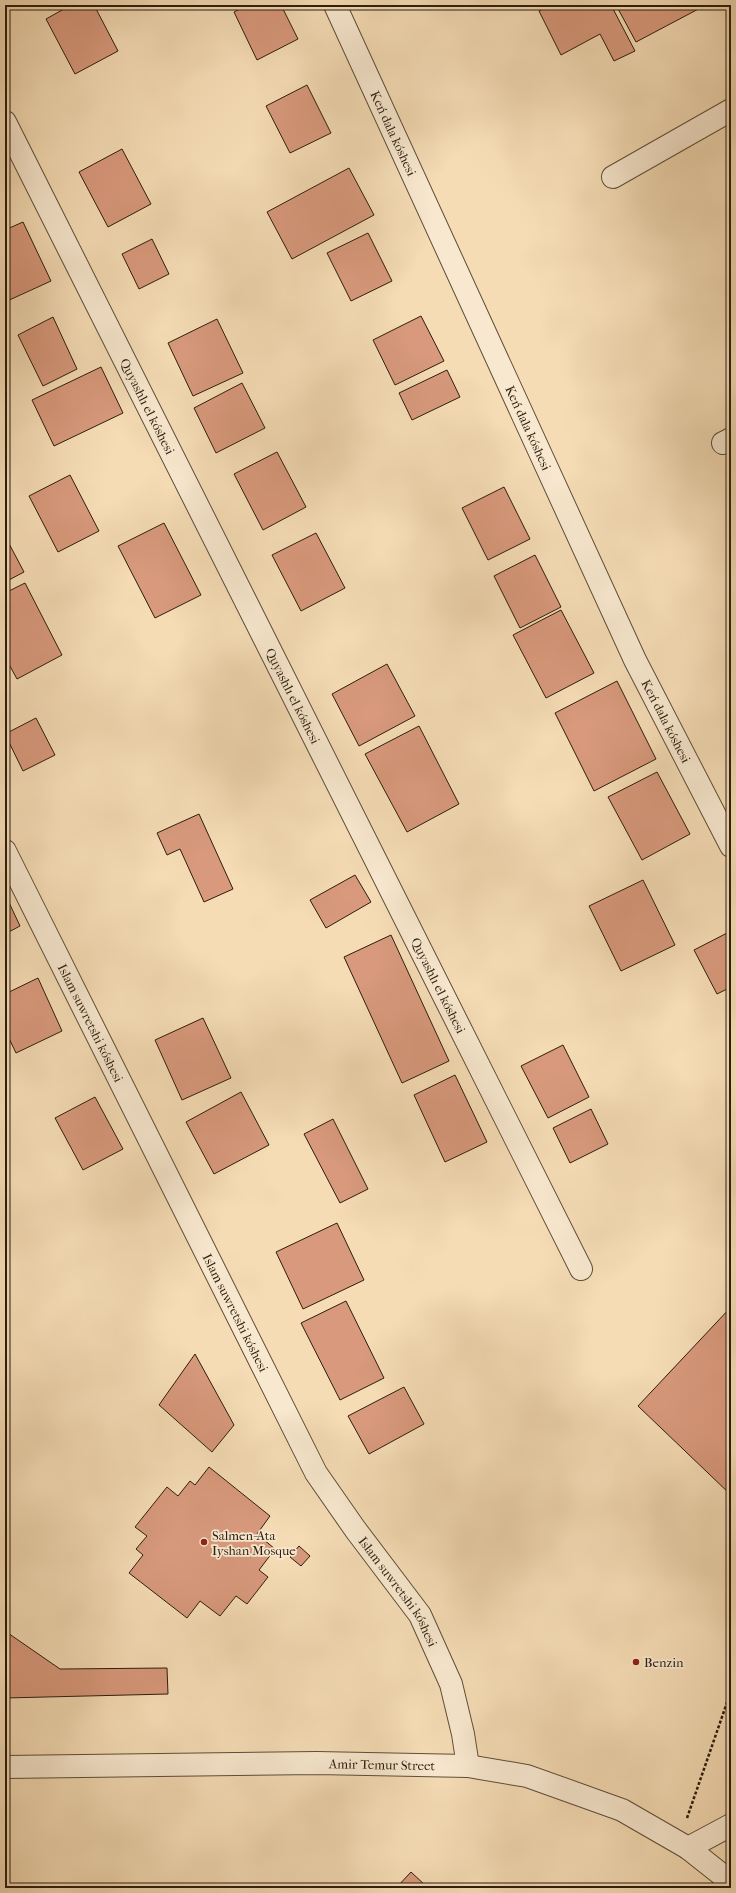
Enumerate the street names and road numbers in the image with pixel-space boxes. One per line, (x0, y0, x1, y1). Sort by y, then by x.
street label: Keń dala kóshesi (368, 88, 420, 178)
street label: Quyashlı el kóshesi (117, 356, 178, 457)
street label: Keń dala kóshesi (503, 383, 555, 473)
street label: Quyashlı el kóshesi (263, 645, 324, 746)
street label: Keń dala kóshesi (639, 677, 694, 765)
street label: Quyashlı el kóshesi (408, 935, 469, 1036)
street label: Islam suwretshi kóshesi (55, 961, 127, 1084)
street label: Islam suwretshi kóshesi (200, 1251, 272, 1374)
street label: Islam suwretshi kóshesi (356, 1533, 441, 1649)
street label: Amir Temur Street (328, 1756, 436, 1773)

